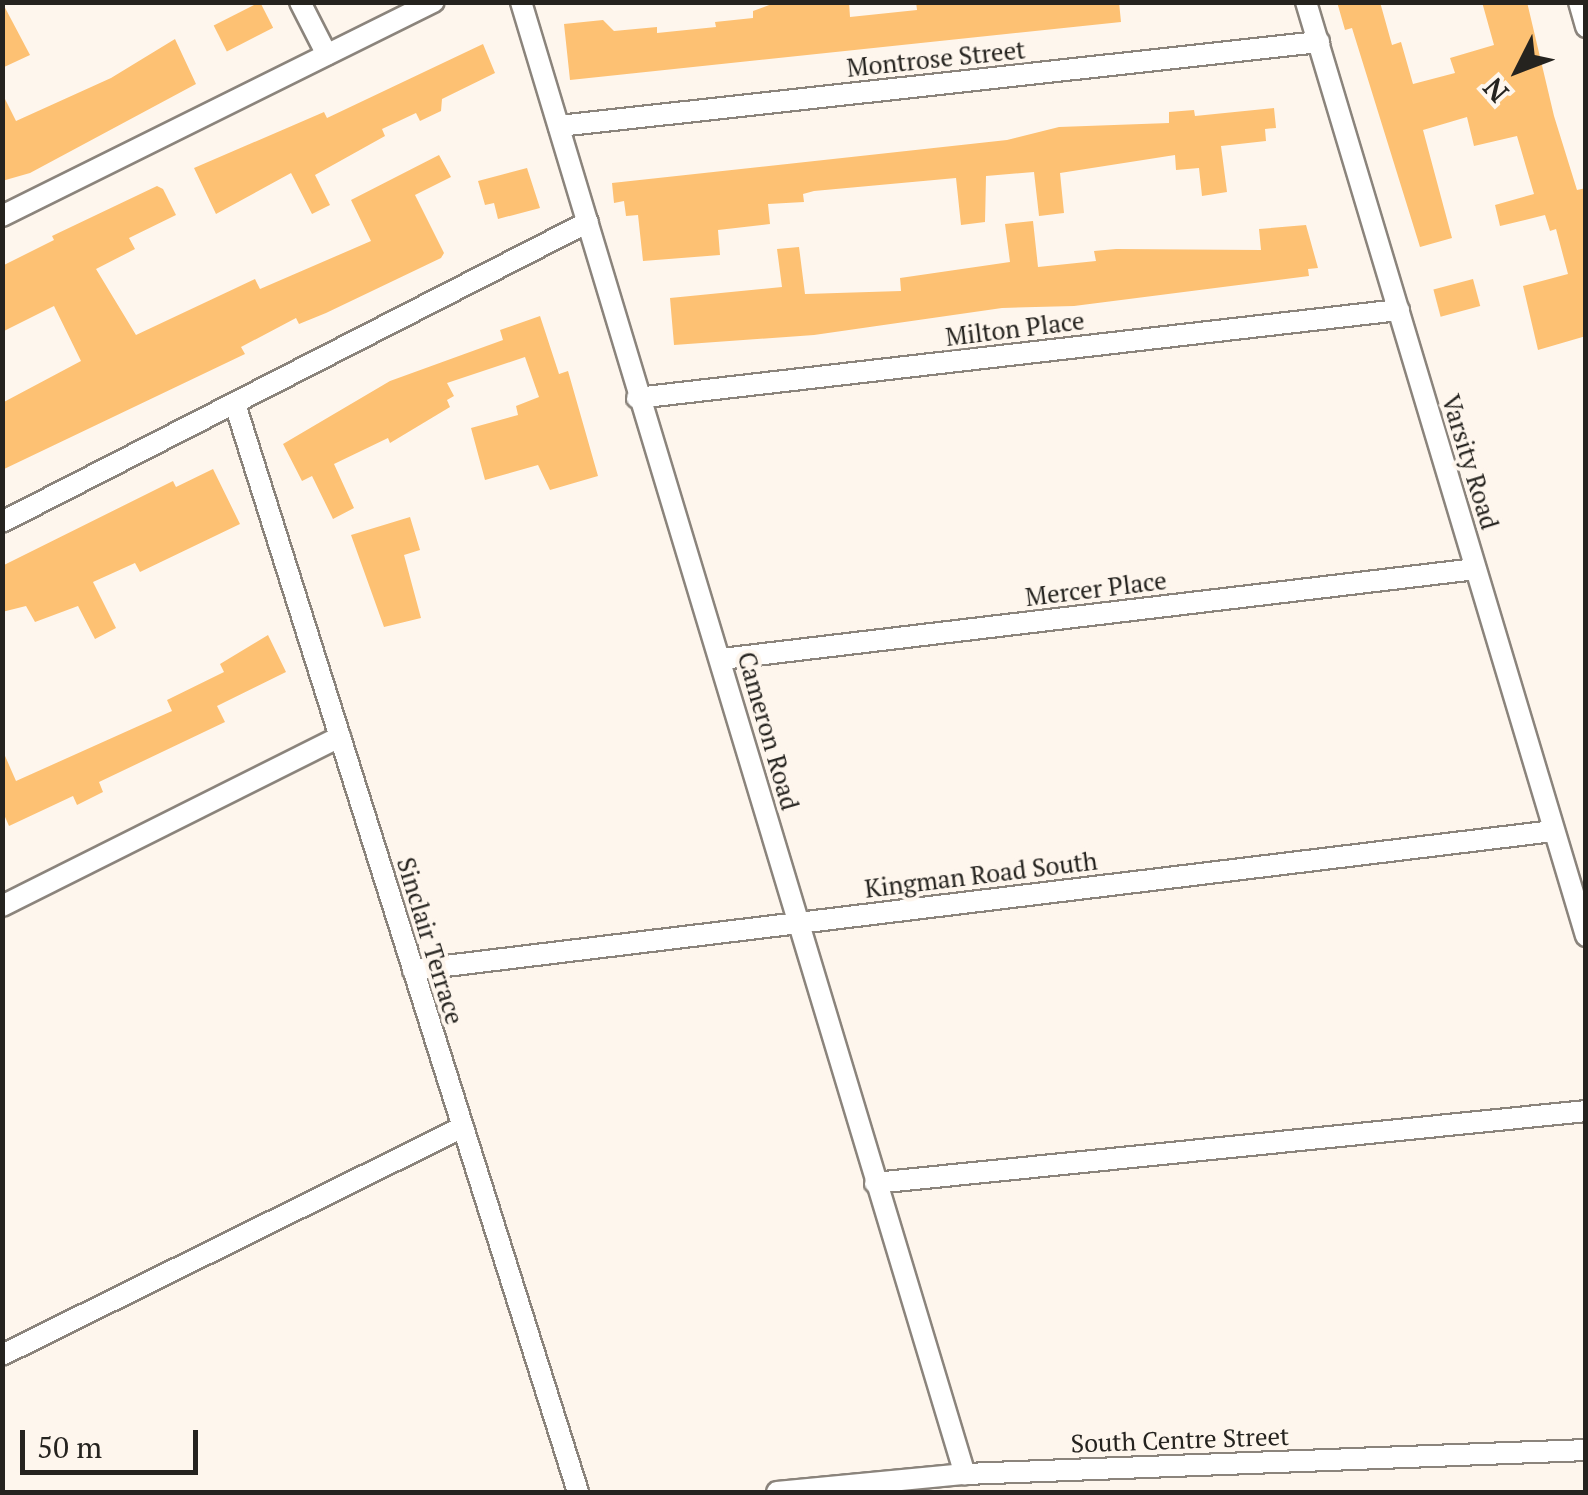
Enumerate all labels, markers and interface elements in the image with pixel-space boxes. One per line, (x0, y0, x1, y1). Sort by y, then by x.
north arrow (1468, 20, 1568, 120)
street label: Montrose Street (845, 35, 1027, 83)
text: N (1474, 70, 1516, 111)
street label: Milton Place (944, 306, 1086, 352)
street label: Varsity Road (1435, 391, 1505, 533)
street label: Mercer Place (1024, 565, 1168, 613)
street label: Cameron Road (731, 649, 805, 813)
street label: Kingman Road South (863, 846, 1099, 904)
street label: Sinclair Terrace (390, 854, 470, 1028)
scale bar (25, 1410, 202, 1472)
street label: South Centre Street (1070, 1421, 1290, 1459)
text: 50 m (37, 1427, 102, 1467)

